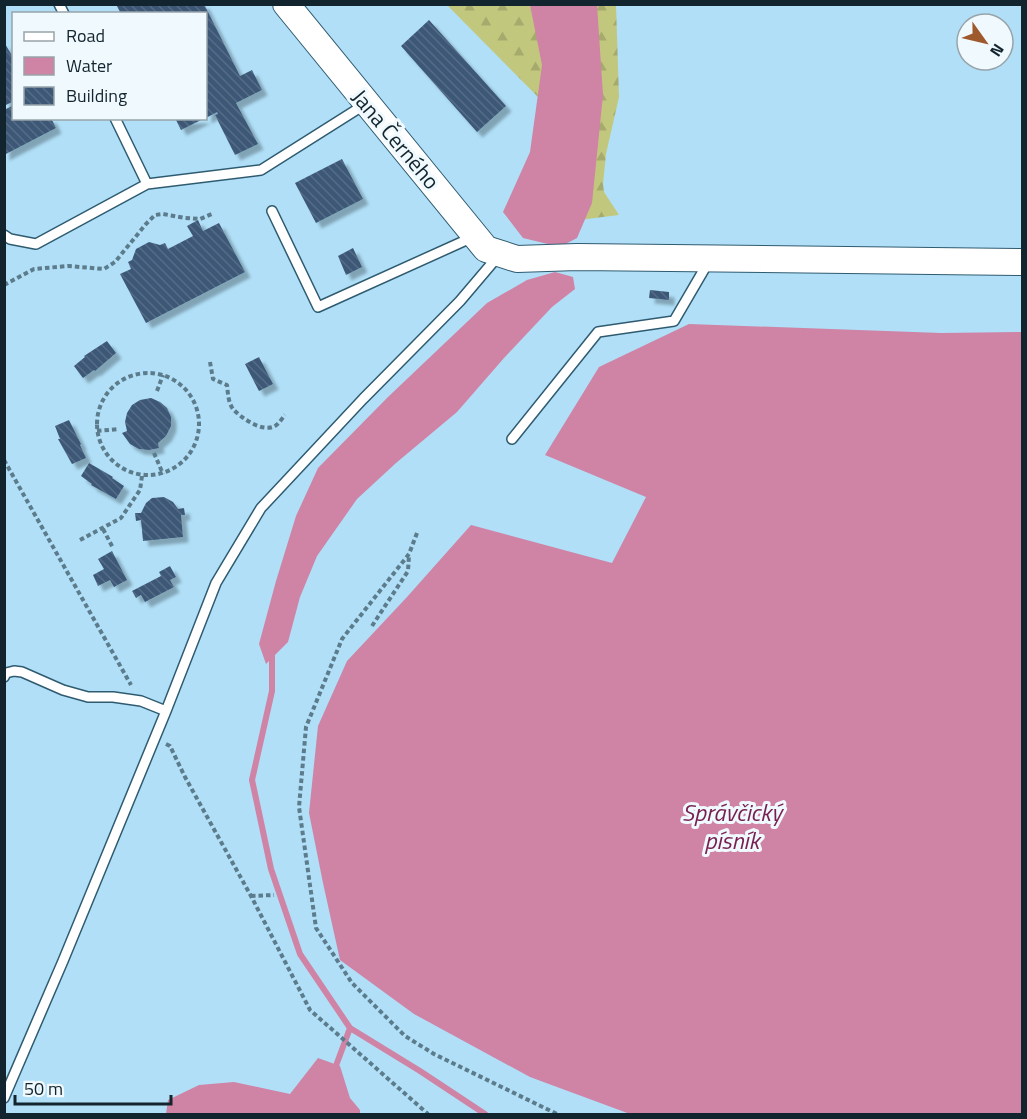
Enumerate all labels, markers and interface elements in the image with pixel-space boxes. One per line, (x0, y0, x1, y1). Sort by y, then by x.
legend (12, 12, 207, 120)
north arrow (955, 12, 1015, 72)
text: Road (66, 22, 105, 49)
text: N (984, 39, 1010, 62)
text: Water (66, 52, 112, 79)
street label: Jana Černého (344, 81, 448, 197)
text: Building (66, 82, 127, 109)
water label: Správčický písník (682, 794, 785, 858)
scale bar (15, 1068, 171, 1106)
text: 50 m (24, 1075, 63, 1102)

